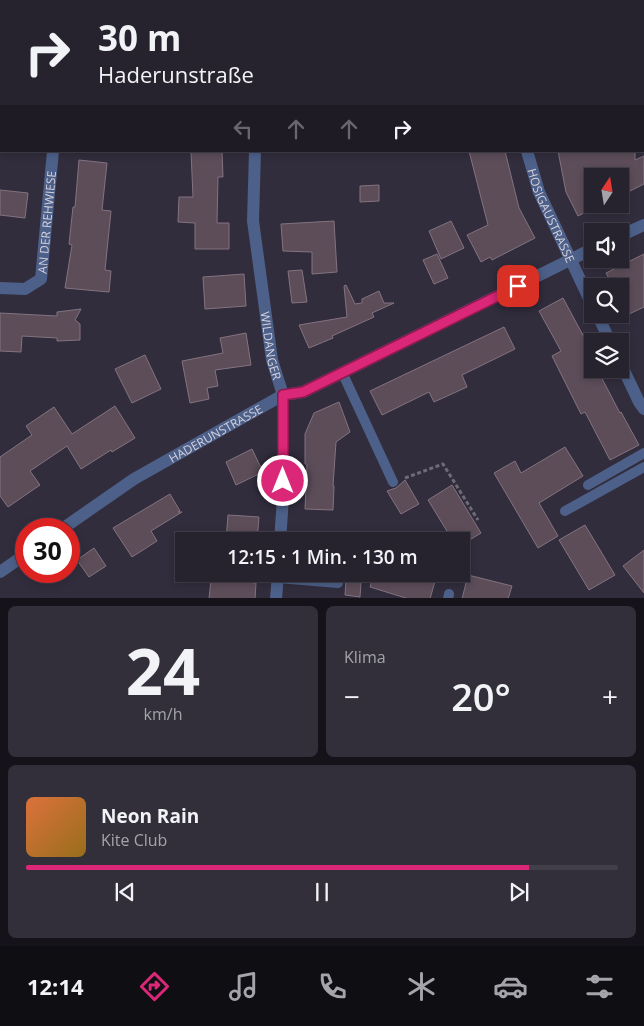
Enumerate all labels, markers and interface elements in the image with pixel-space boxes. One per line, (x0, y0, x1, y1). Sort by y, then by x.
text: 30 m (98, 14, 181, 61)
icon: right (15, 20, 80, 85)
text: Haderunstraße (98, 59, 254, 89)
icon: left (229, 115, 257, 143)
icon: ahead (282, 115, 310, 143)
icon: ahead (335, 115, 363, 143)
icon: right (388, 115, 416, 143)
street label: HOSIGAUSTRASSE (524, 166, 579, 265)
north arrow (584, 168, 629, 212)
map controls (584, 168, 629, 378)
street label: AN DER REHWIESE (33, 170, 60, 274)
button: sound (584, 223, 629, 268)
pin (497, 265, 539, 307)
icon: arrive (504, 272, 532, 300)
button: search (584, 278, 629, 323)
street label: WILDANGER (257, 311, 286, 382)
button: layers (584, 333, 629, 378)
street label: HADERUNSTRASSE (165, 400, 265, 466)
position arrow (256, 454, 308, 506)
speed limit sign: 30 (15, 518, 80, 583)
text: 12:15 · 1 Min. · 130 m (227, 544, 418, 570)
text: 24 (126, 626, 200, 714)
text: Klima (344, 646, 386, 668)
text: 20° (451, 670, 511, 722)
text: − (344, 677, 360, 715)
text: + (602, 677, 618, 715)
text: km/h (144, 703, 182, 725)
text: Neon Rain (101, 803, 199, 829)
text: Kite Club (101, 829, 167, 851)
icon: previous (111, 878, 139, 906)
icon: pause (308, 878, 336, 906)
icon: next (505, 878, 533, 906)
icon: directions (137, 969, 172, 1004)
icon: music (226, 969, 261, 1004)
icon: phone (315, 969, 350, 1004)
icon: climate (404, 969, 439, 1004)
icon: car (493, 969, 528, 1004)
icon: filters (582, 969, 617, 1004)
text: 12:14 (27, 971, 84, 1001)

